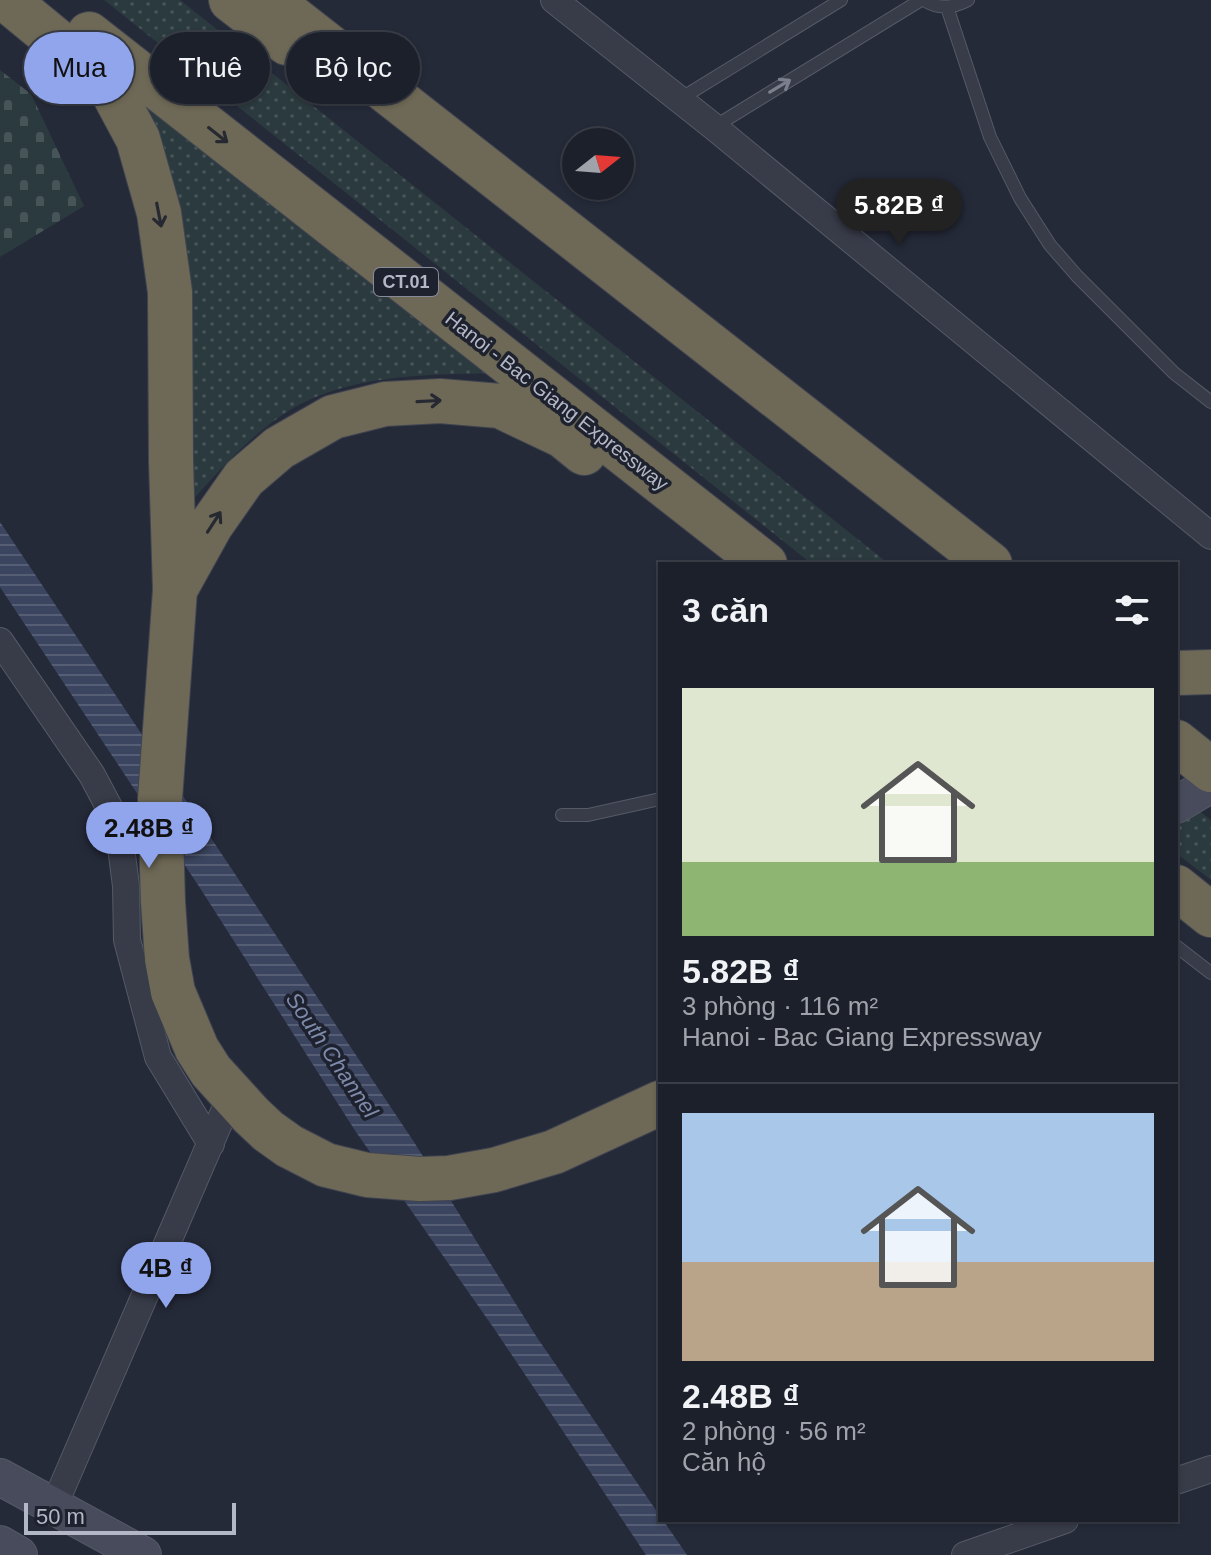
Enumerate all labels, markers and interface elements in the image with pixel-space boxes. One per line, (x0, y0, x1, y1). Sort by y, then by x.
chip: Mua (24, 32, 134, 104)
chip: Thuê (150, 32, 270, 104)
chip: Bộ lọc (286, 32, 420, 104)
one-way arrow (768, 78, 791, 94)
one-way arrow (207, 126, 228, 143)
north arrow (562, 128, 634, 200)
map controls (562, 128, 634, 200)
pin: 5.82B ₫ (825, 179, 973, 247)
text: 5.82B ₫ (854, 190, 944, 220)
one-way arrow (152, 202, 167, 228)
road number: CT.01 (374, 268, 438, 296)
street label: Hanoi - Bac Giang Expressway (441, 307, 673, 495)
one-way arrow (416, 394, 442, 409)
one-way arrow (206, 511, 222, 534)
icon: filters (1110, 588, 1154, 632)
text: 3 căn (682, 591, 769, 629)
icon: home (846, 740, 990, 884)
pin: 2.48B ₫ (75, 802, 223, 870)
text: 2.48B ₫ (104, 813, 194, 843)
text: 5.82B ₫ (682, 952, 800, 990)
water label: South Channel (281, 988, 384, 1123)
text: 3 phòng · 116 m² (682, 991, 878, 1021)
text: Hanoi - Bac Giang Expressway (682, 1022, 1042, 1052)
icon: home (846, 1165, 990, 1309)
pin: 4B ₫ (119, 1242, 213, 1310)
text: 4B ₫ (139, 1253, 193, 1283)
text: 2.48B ₫ (682, 1377, 800, 1415)
text: 2 phòng · 56 m² (682, 1416, 866, 1446)
text: Căn hộ (682, 1447, 766, 1477)
scale bar (24, 1499, 236, 1535)
text: 50 m (36, 1504, 85, 1529)

